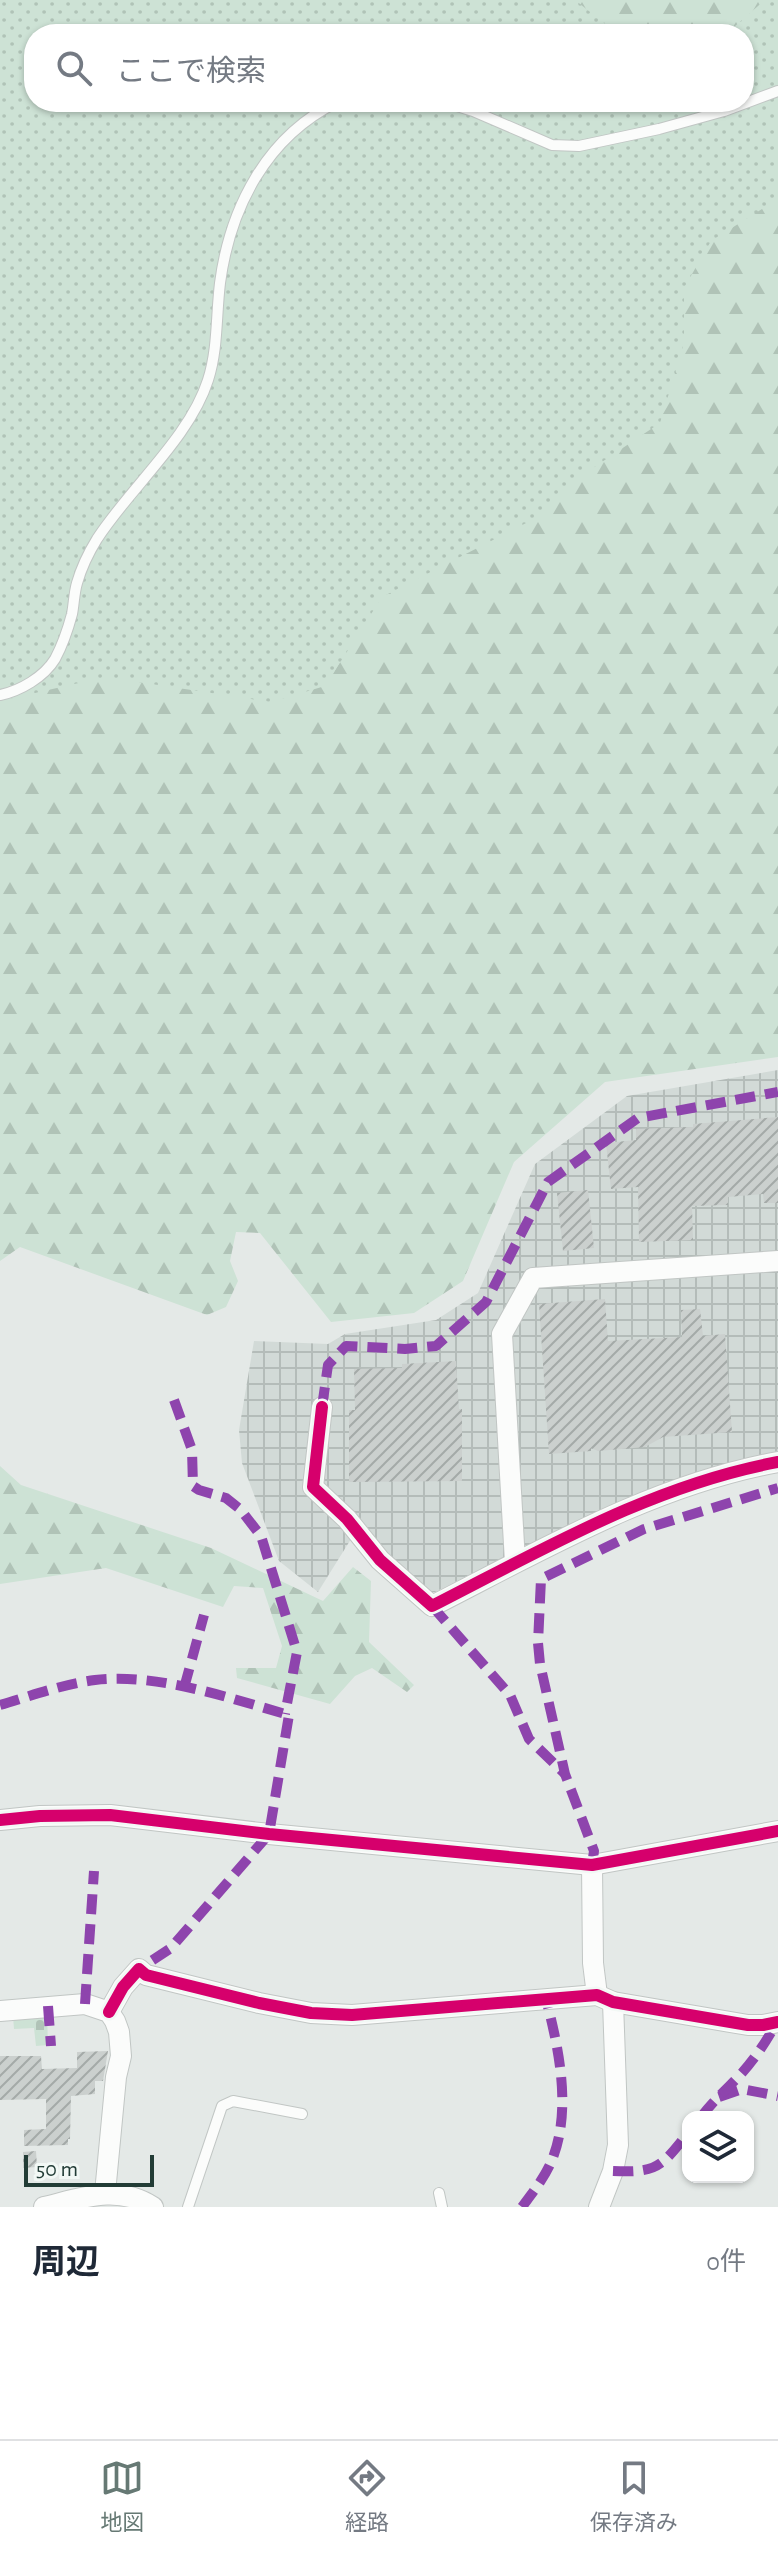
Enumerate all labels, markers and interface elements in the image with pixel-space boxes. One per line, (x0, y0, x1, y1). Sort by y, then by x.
search box (24, 24, 754, 112)
icon: search (52, 46, 96, 90)
text: ここで検索 (116, 57, 266, 87)
map controls (682, 2111, 754, 2183)
button: layers (682, 2111, 754, 2183)
scale bar (24, 2151, 154, 2187)
text: 50 m (36, 2158, 78, 2180)
text: 周辺 (32, 2246, 100, 2280)
text: 0件 (706, 2249, 746, 2275)
tab: 地図 (100, 2456, 144, 2536)
tab: 経路 (345, 2456, 389, 2536)
tab: 保存済み (590, 2456, 678, 2536)

